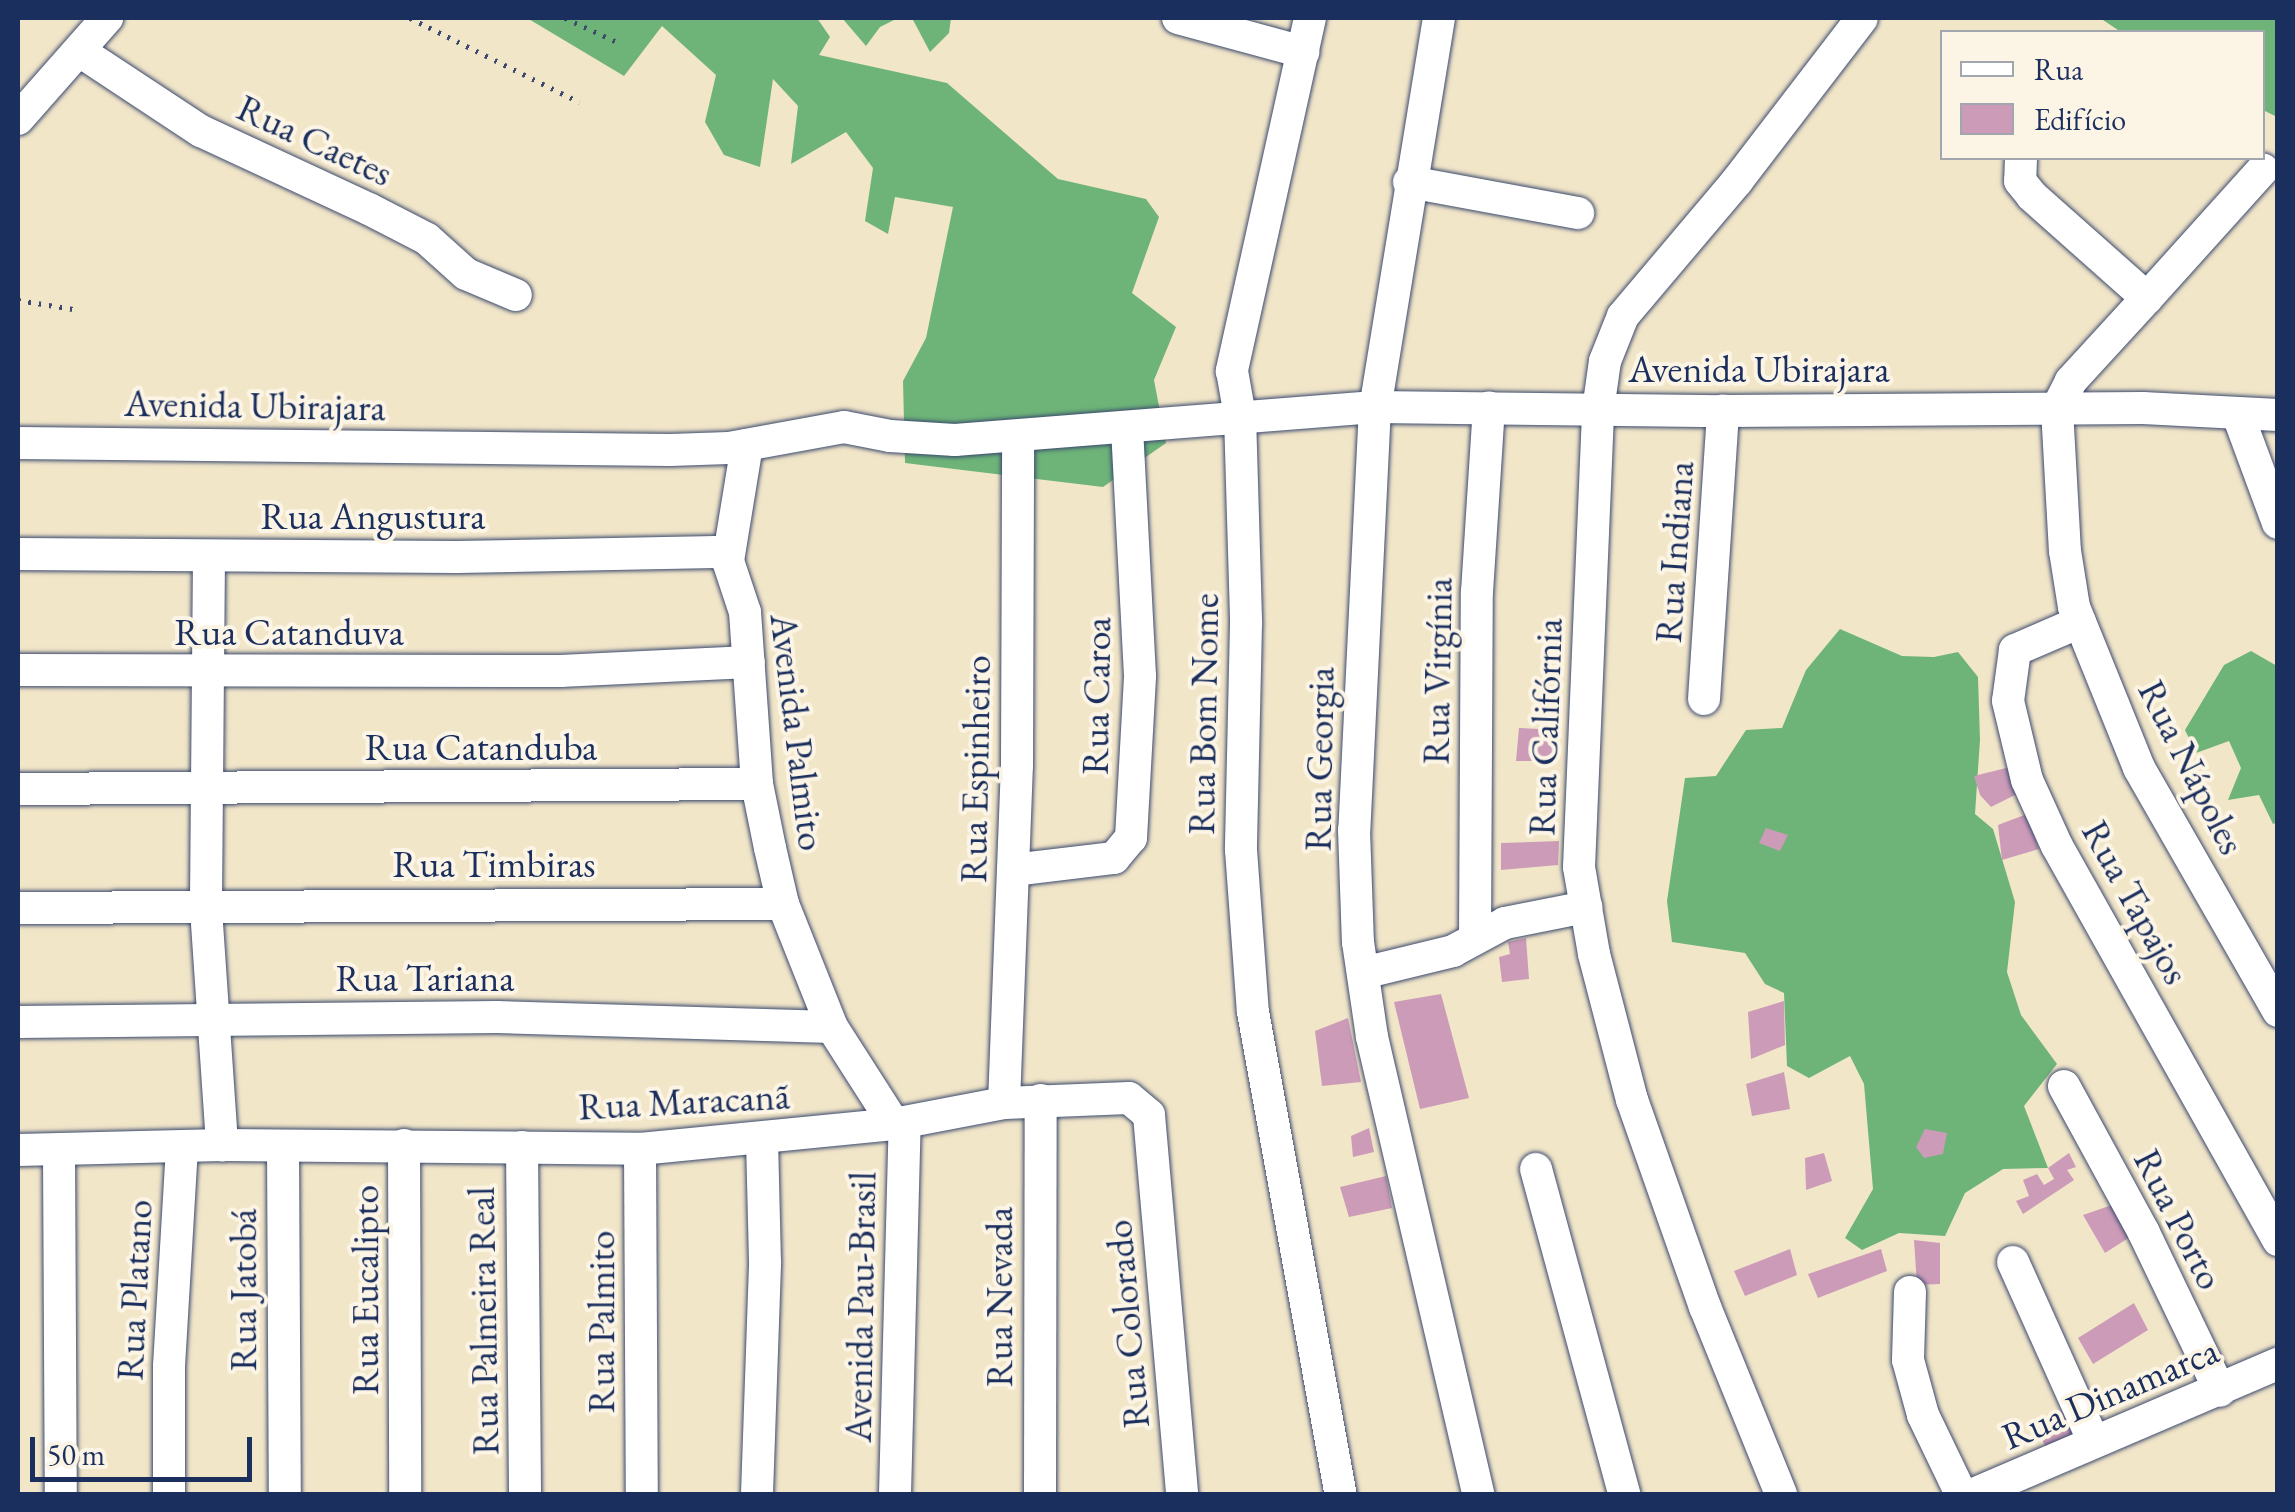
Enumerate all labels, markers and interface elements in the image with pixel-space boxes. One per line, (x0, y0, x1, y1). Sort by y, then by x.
legend (1940, 30, 2265, 160)
text: Rua (2034, 50, 2083, 89)
street label: Rua Caetes (230, 84, 400, 196)
text: Edifício (2034, 100, 2126, 139)
street label: Avenida Ubirajara (1628, 346, 1890, 392)
street label: Avenida Ubirajara (124, 380, 386, 430)
street label: Rua Indiana (1645, 460, 1703, 644)
street label: Rua Angustura (261, 493, 485, 539)
street label: Rua Virgínia (1413, 577, 1461, 765)
street label: Rua Bom Nome (1178, 593, 1228, 835)
street label: Rua Catanduva (174, 609, 404, 655)
street label: Avenida Palmito (761, 611, 835, 853)
street label: Rua Caroa (1072, 617, 1120, 775)
street label: Rua Califórnia (1518, 617, 1572, 837)
street label: Rua Espinheiro (950, 655, 1000, 883)
street label: Rua Georgia (1295, 666, 1343, 852)
street label: Rua Nápoles (2129, 672, 2255, 862)
street label: Rua Catanduba (365, 724, 597, 770)
street label: Rua Tapajos (2072, 812, 2200, 992)
street label: Rua Timbiras (392, 841, 596, 887)
street label: Rua Tariana (336, 955, 514, 1001)
street label: Rua Maracanã (577, 1073, 791, 1129)
street label: Rua Porto (2124, 1141, 2234, 1297)
street label: Avenida Pau-Brasil (835, 1171, 885, 1443)
street label: Rua Eucalipto (342, 1185, 388, 1395)
street label: Rua Palmeira Real (458, 1186, 508, 1456)
street label: Rua Platano (106, 1198, 162, 1382)
street label: Rua Nevada (976, 1207, 1022, 1387)
street label: Rua Jatobá (220, 1209, 266, 1371)
street label: Rua Colorado (1095, 1218, 1159, 1430)
street label: Rua Palmito (578, 1231, 624, 1413)
street label: Rua Dinamarca (1995, 1327, 2225, 1459)
scale bar (35, 1417, 258, 1479)
text: 50 m (47, 1435, 105, 1474)

